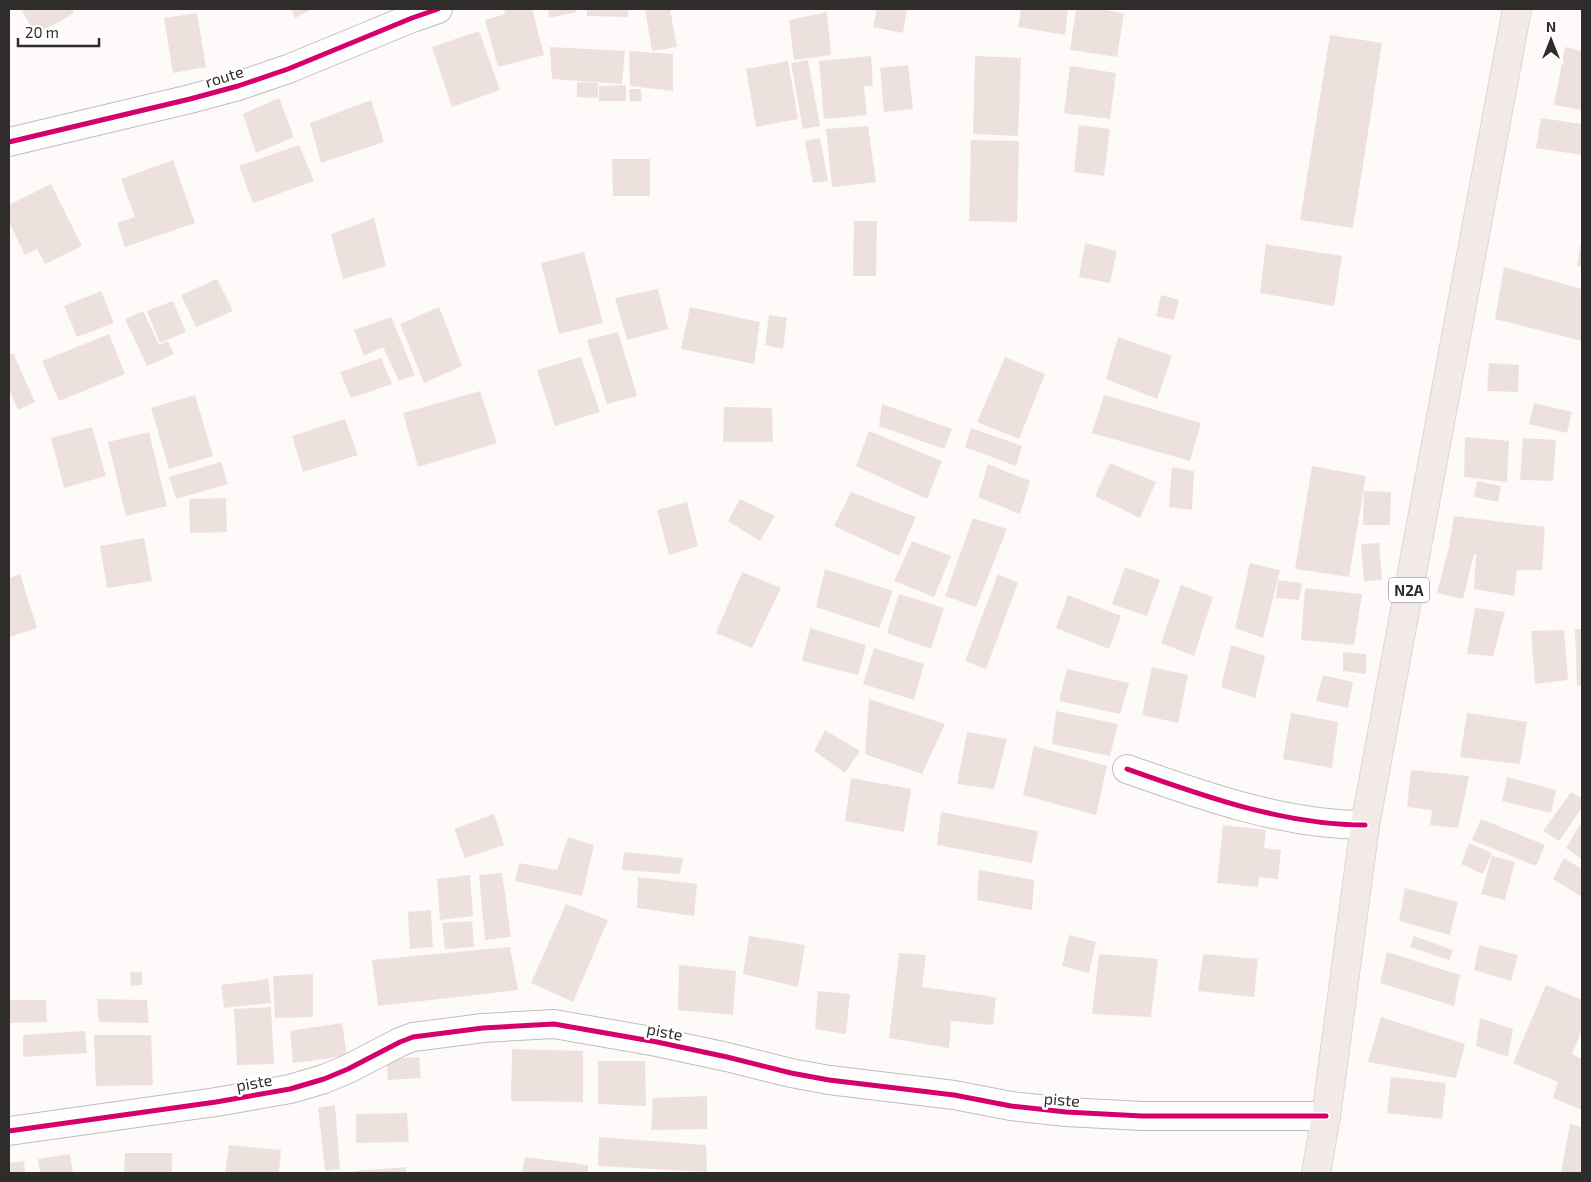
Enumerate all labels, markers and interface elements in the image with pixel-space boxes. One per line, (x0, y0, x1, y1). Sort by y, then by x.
scale bar (18, 15, 99, 47)
north arrow (1526, 15, 1576, 65)
text: N (1546, 18, 1556, 35)
text: 20 m (25, 23, 59, 41)
street label: route (203, 61, 245, 91)
road number: N2A (1389, 578, 1429, 602)
street label: piste (645, 1018, 685, 1044)
street label: piste (235, 1070, 273, 1094)
street label: piste (1043, 1088, 1081, 1110)

